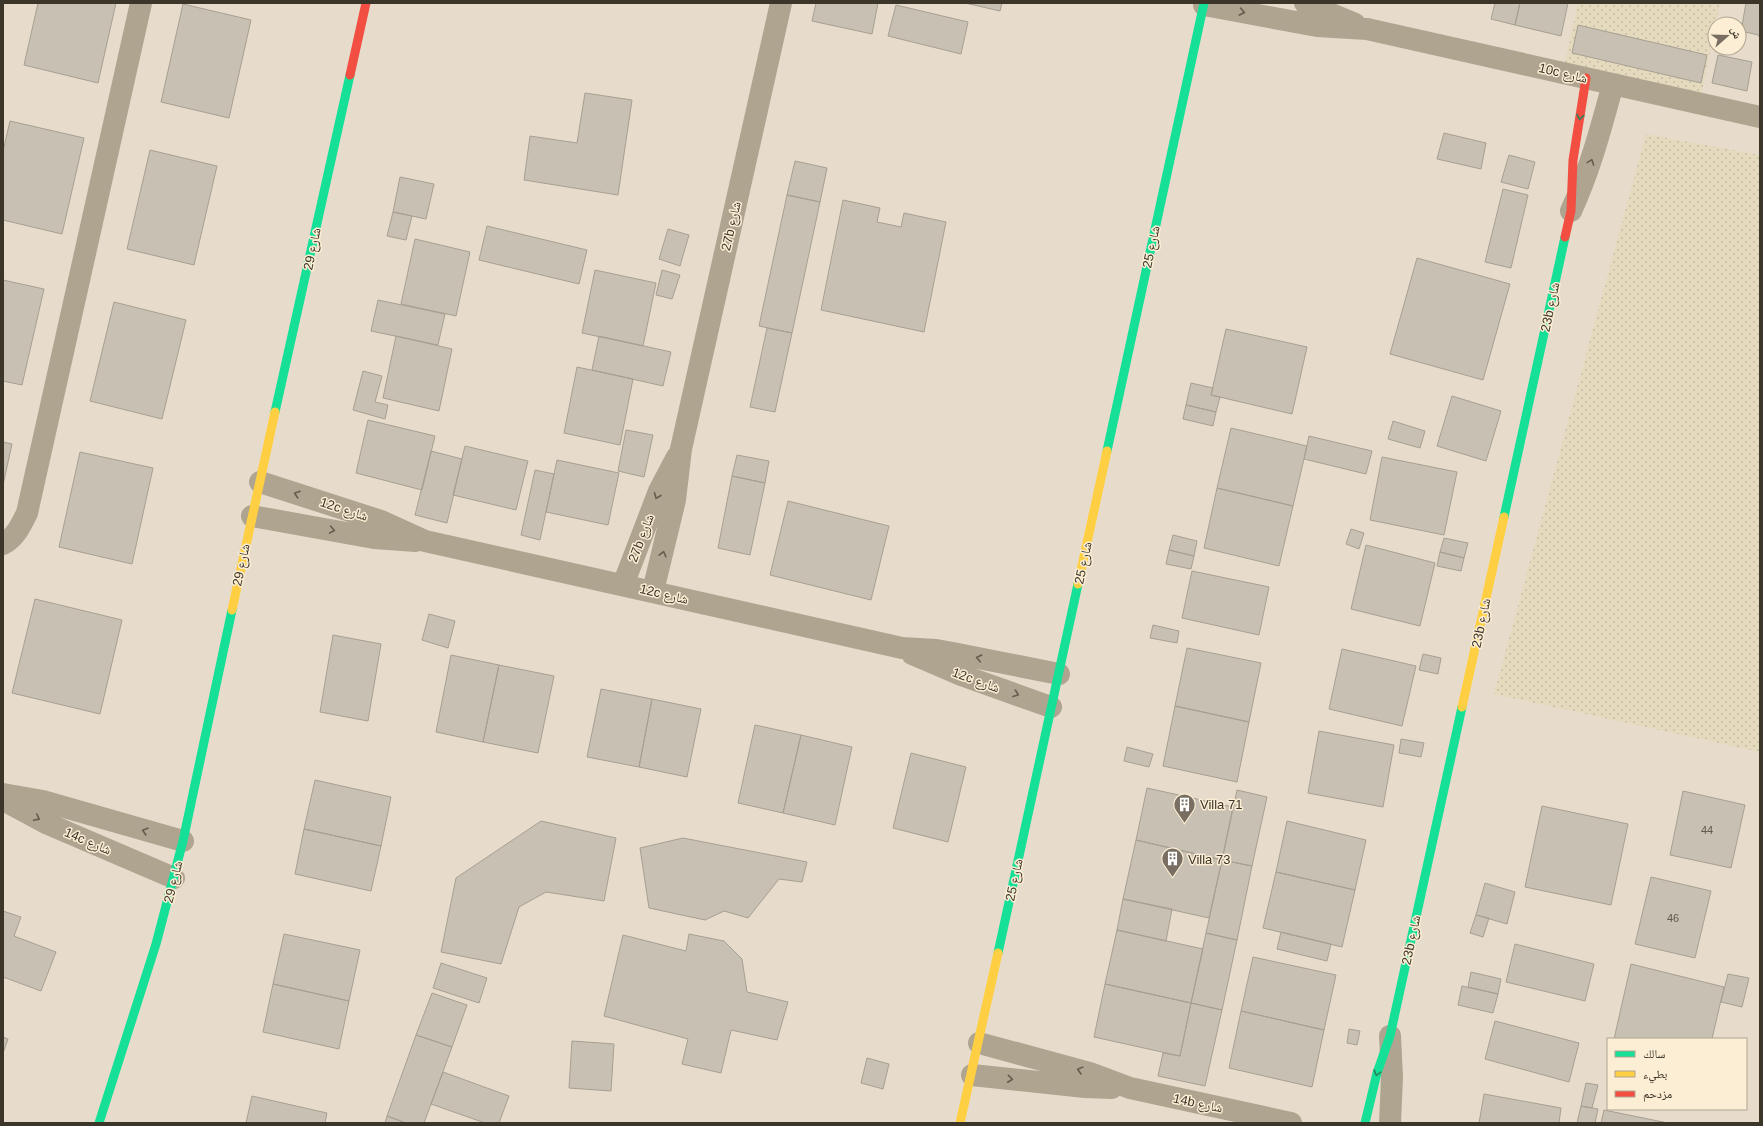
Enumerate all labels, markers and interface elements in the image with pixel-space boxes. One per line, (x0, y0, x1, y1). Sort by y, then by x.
one-way arrow (1239, 8, 1245, 16)
north arrow (1707, 16, 1747, 56)
text: ش (1727, 25, 1744, 41)
street label: 10c شارع (1537, 60, 1589, 88)
one-way arrow (1576, 114, 1585, 120)
one-way arrow (1586, 158, 1595, 165)
street label: 27b شارع (718, 200, 746, 253)
street label: شارع 25 (1139, 225, 1165, 270)
street label: شارع 29 (300, 227, 326, 272)
street label: 23b شارع (1537, 281, 1564, 333)
one-way arrow (293, 490, 300, 498)
one-way arrow (654, 493, 662, 500)
street label: 12c شارع (318, 494, 370, 526)
street label: 27b شارع (625, 512, 659, 565)
one-way arrow (329, 526, 335, 534)
street label: شارع 25 (1071, 541, 1097, 586)
street label: شارع 29 (229, 543, 255, 588)
one-way arrow (658, 550, 666, 557)
street label: 12c شارع (638, 581, 690, 609)
street label: 23b شارع (1468, 597, 1495, 649)
one-way arrow (976, 654, 983, 662)
street label: 12c شارع (950, 665, 1002, 697)
one-way arrow (1013, 690, 1020, 698)
building icon: Villa 71 (1172, 791, 1198, 824)
place label: Villa 71 (1200, 797, 1242, 812)
one-way arrow (33, 813, 41, 821)
street label: 14c شارع (62, 824, 114, 859)
house number: 44 (1701, 824, 1713, 836)
one-way arrow (142, 827, 149, 836)
building icon: Villa 73 (1160, 846, 1186, 879)
place label: Villa 73 (1188, 852, 1230, 867)
street label: شارع 25 (1002, 858, 1028, 903)
street label: شارع 29 (161, 859, 187, 905)
house number: 46 (1667, 912, 1679, 924)
street label: 23b شارع (1398, 914, 1425, 966)
legend (1607, 1038, 1747, 1110)
text: سالك (1643, 1047, 1665, 1061)
one-way arrow (1076, 1066, 1083, 1075)
text: بطيء (1643, 1067, 1667, 1084)
one-way arrow (1373, 1069, 1382, 1076)
one-way arrow (1007, 1074, 1014, 1083)
text: مزدحم (1643, 1087, 1672, 1102)
street label: 14b شارع (1172, 1090, 1224, 1117)

